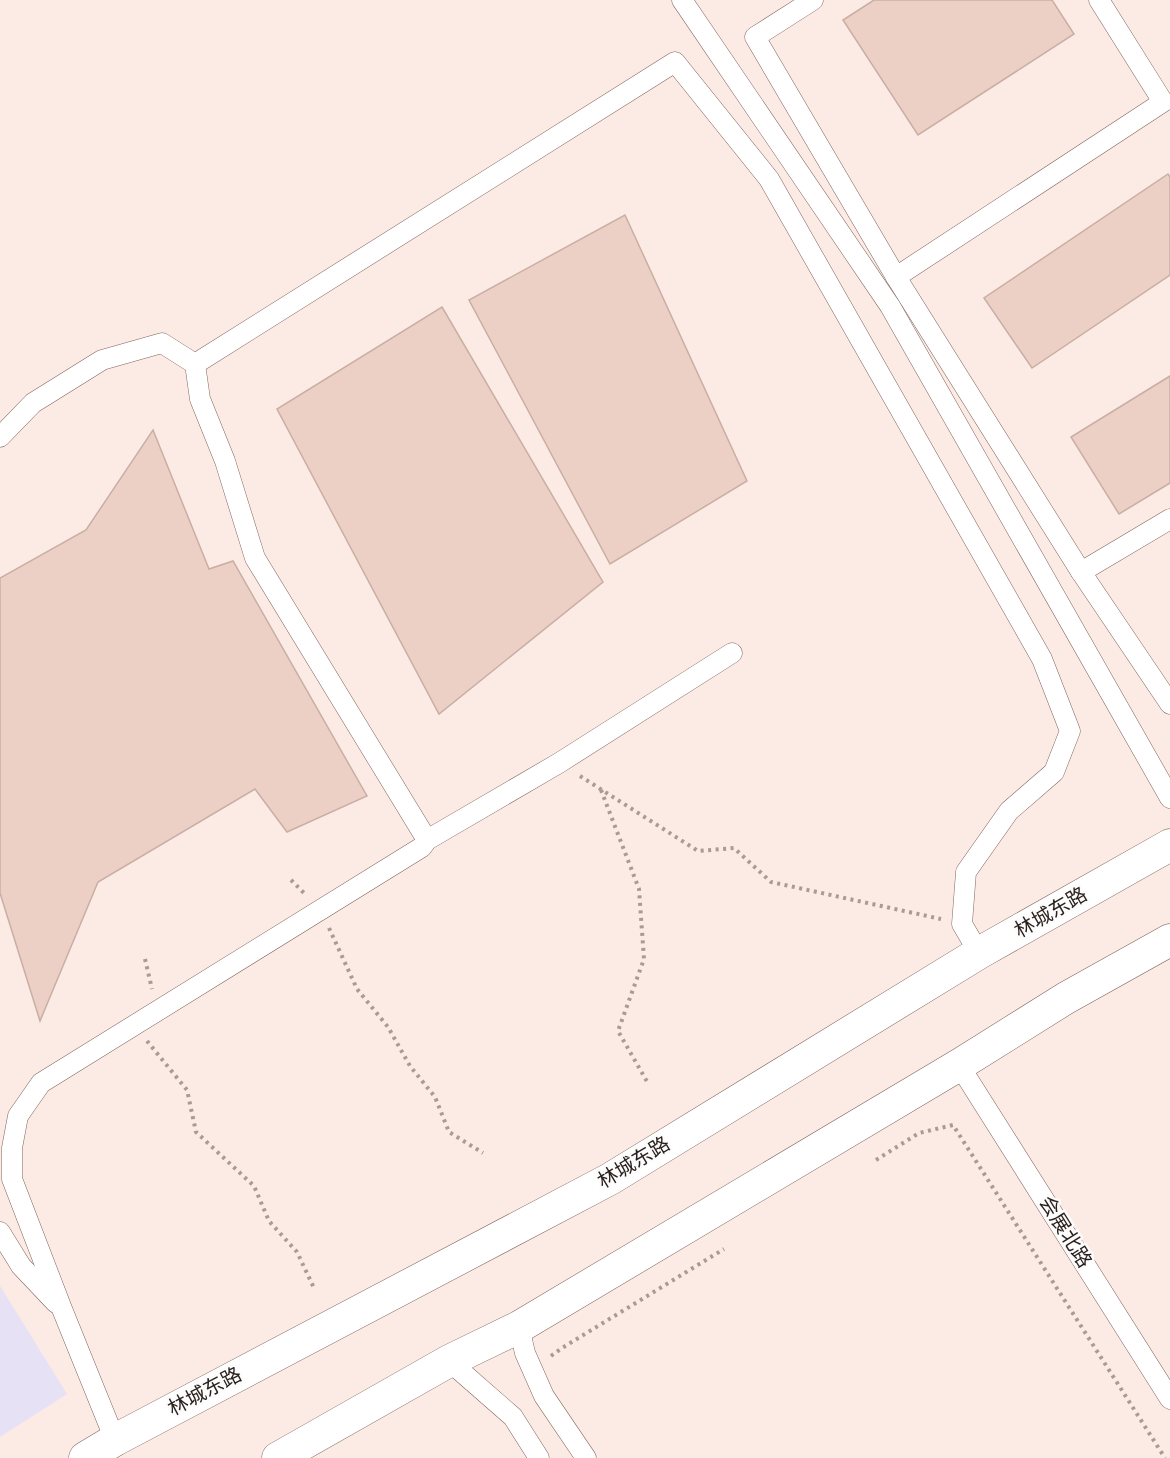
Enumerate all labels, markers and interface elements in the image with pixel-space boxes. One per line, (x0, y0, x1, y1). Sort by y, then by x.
street label: 林城东路 (1010, 883, 1092, 943)
street label: 林城东路 (594, 1132, 674, 1194)
street label: 会展北路 (1034, 1192, 1096, 1272)
street label: 林城东路 (164, 1363, 246, 1421)

